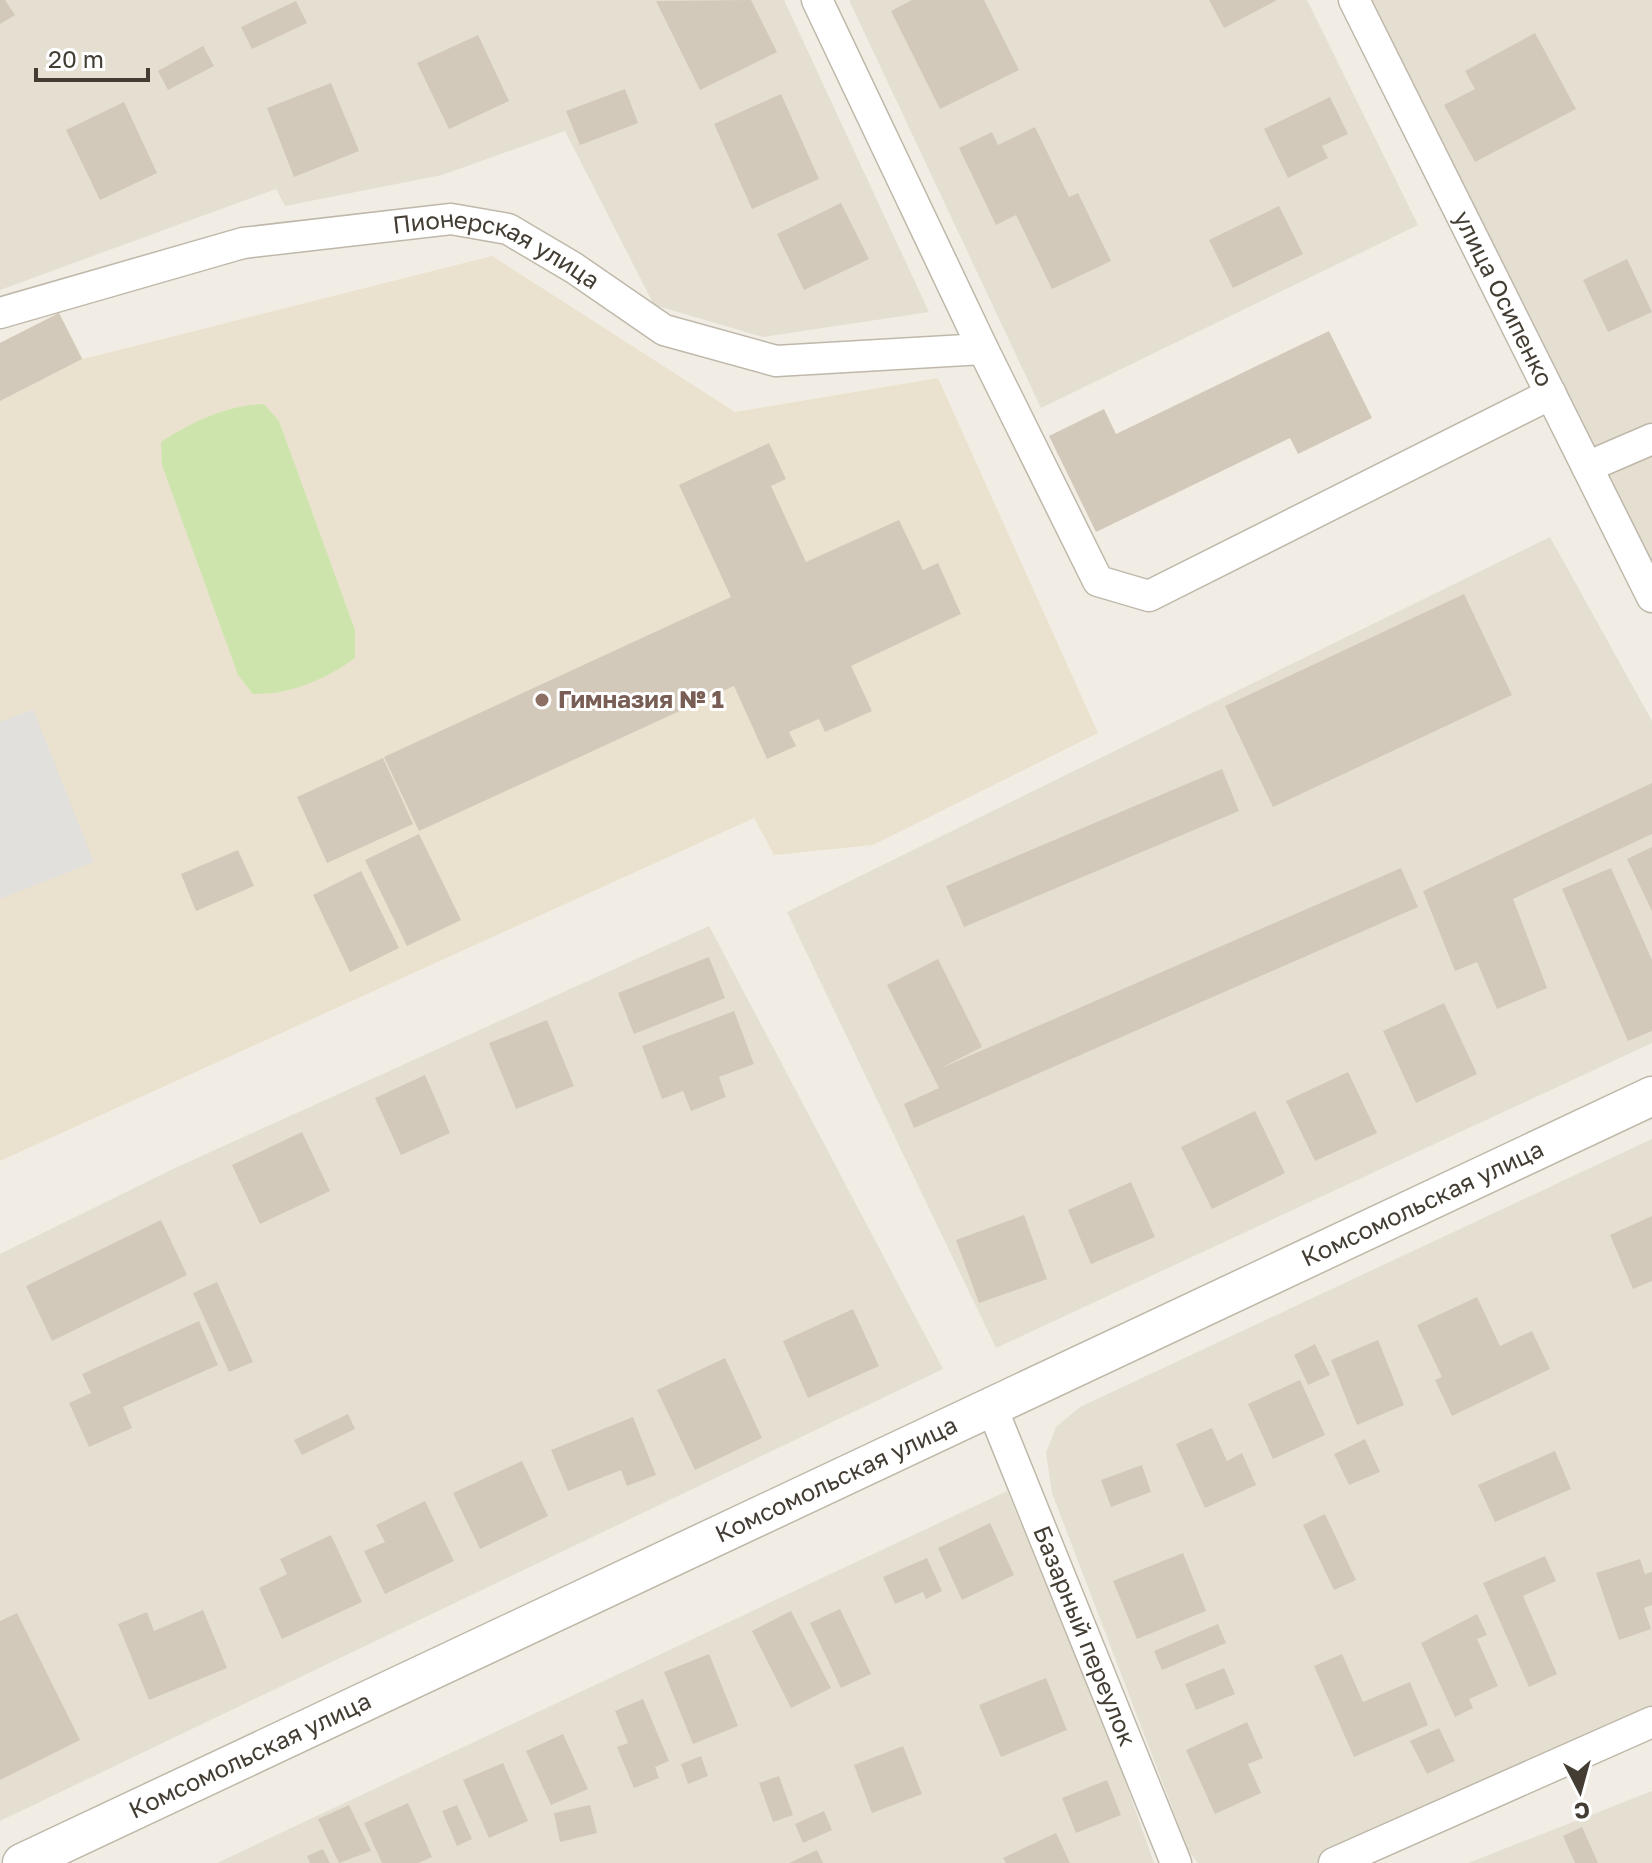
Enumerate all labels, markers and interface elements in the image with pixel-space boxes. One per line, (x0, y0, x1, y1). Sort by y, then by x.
scale bar (36, 32, 148, 82)
text: 20 m (48, 44, 104, 73)
street label: Пионерская улица (391, 203, 606, 294)
street label: улица Осипенко (1449, 206, 1560, 391)
place label: Гимназия № 1 (558, 684, 724, 713)
marker: Гимназия № 1 (533, 691, 551, 709)
street label: Комсомольская улица (1296, 1133, 1548, 1272)
street label: Комсомольская улица (710, 1409, 961, 1548)
street label: Базарный переулок (1028, 1521, 1143, 1750)
street label: Комсомольская улица (124, 1685, 375, 1824)
north arrow (1540, 1751, 1620, 1831)
text: С (1573, 1797, 1591, 1826)

